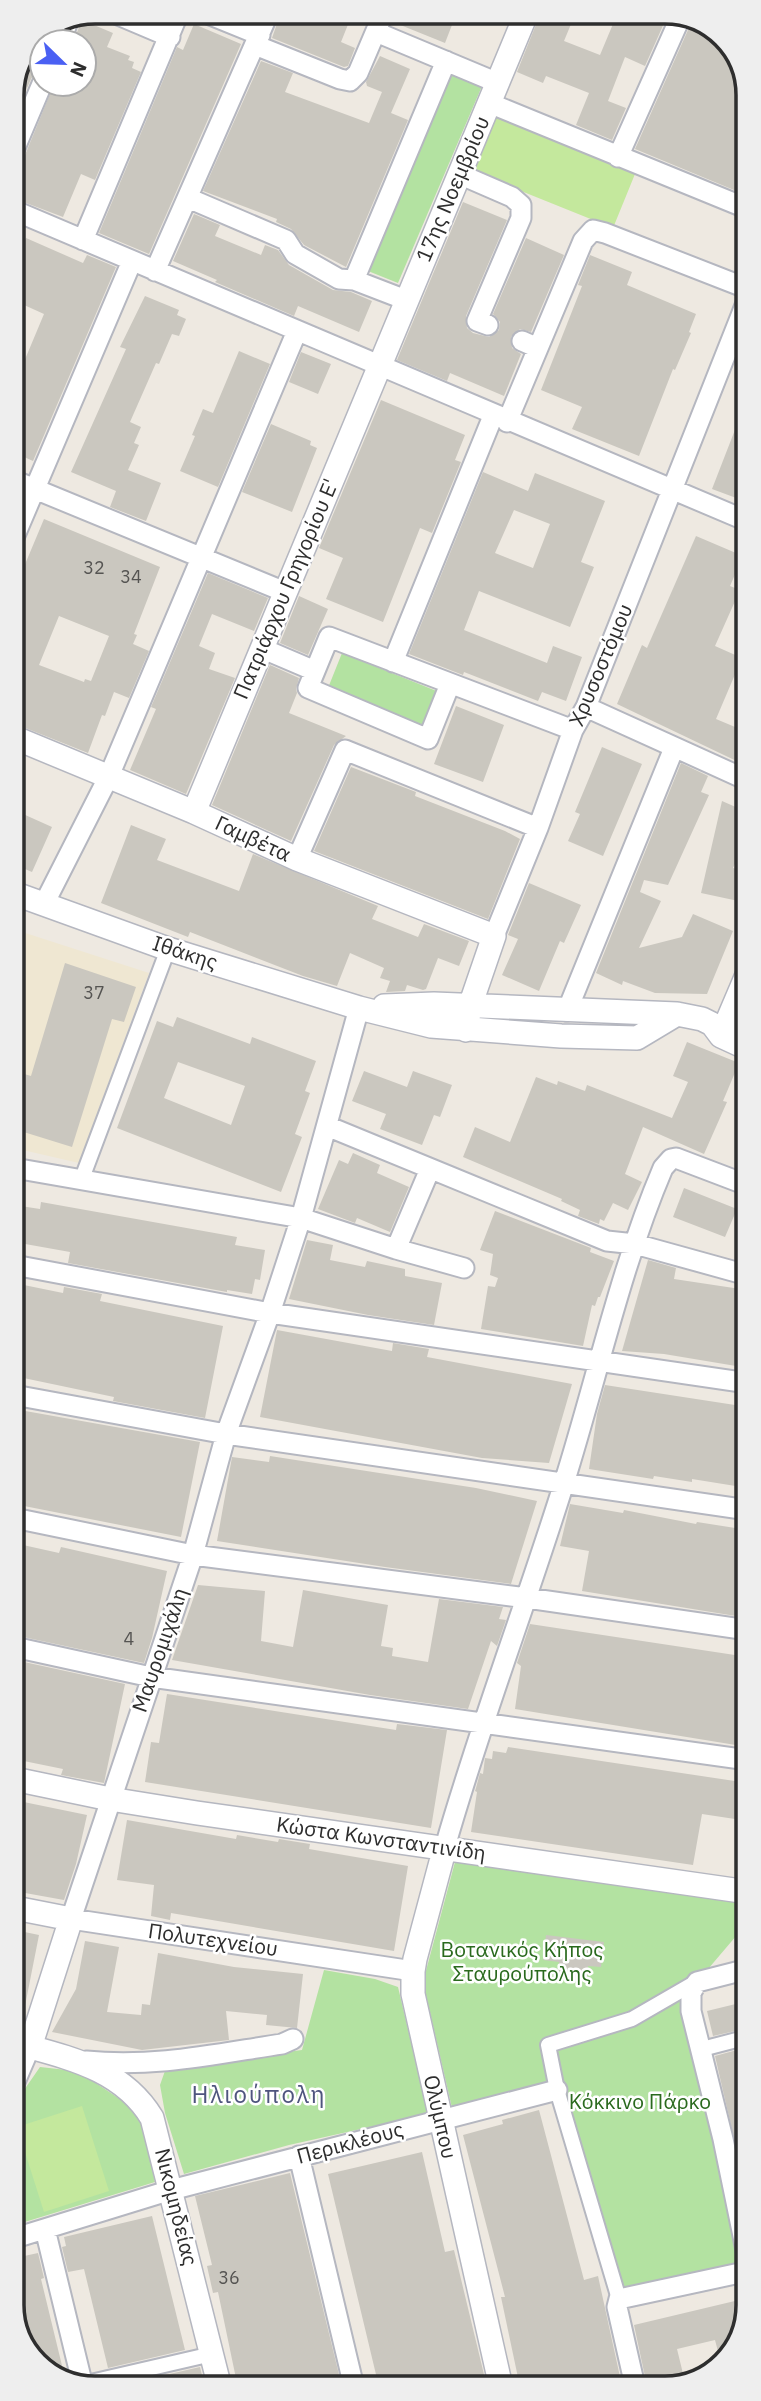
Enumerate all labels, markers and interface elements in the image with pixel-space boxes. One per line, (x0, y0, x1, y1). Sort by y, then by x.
north arrow (28, 28, 98, 98)
text: N (65, 59, 92, 81)
street label: 17ης Νοεμβρίου (409, 111, 495, 266)
street label: Πατριάρχου Γρηγορίου Ε' (226, 474, 344, 703)
house number: 32 (83, 556, 105, 579)
house number: 34 (120, 565, 142, 588)
street label: Χρυσοστόμου (562, 599, 638, 730)
street label: Γαμβέτα (211, 808, 296, 868)
street label: Ιθάκης (149, 928, 221, 976)
house number: 37 (83, 981, 105, 1004)
street label: Μαυρομιχάλη (125, 1584, 193, 1716)
house number: 4 (124, 1627, 135, 1650)
street label: Κώστα Κωνσταντινίδη (275, 1809, 488, 1867)
street label: Πολυτεχνείου (146, 1916, 280, 1962)
park label: Βοτανικός Κήπος Σταυρούπολης (441, 1935, 603, 1987)
street label: Ολύμπου (418, 2072, 464, 2162)
district label: Ηλιούπολη (191, 2078, 327, 2110)
park label: Κόκκινο Πάρκο (569, 2087, 711, 2115)
street label: Περικλέους (293, 2114, 406, 2170)
street label: Νικομηδείας (149, 2145, 205, 2268)
house number: 36 (218, 2266, 240, 2289)

